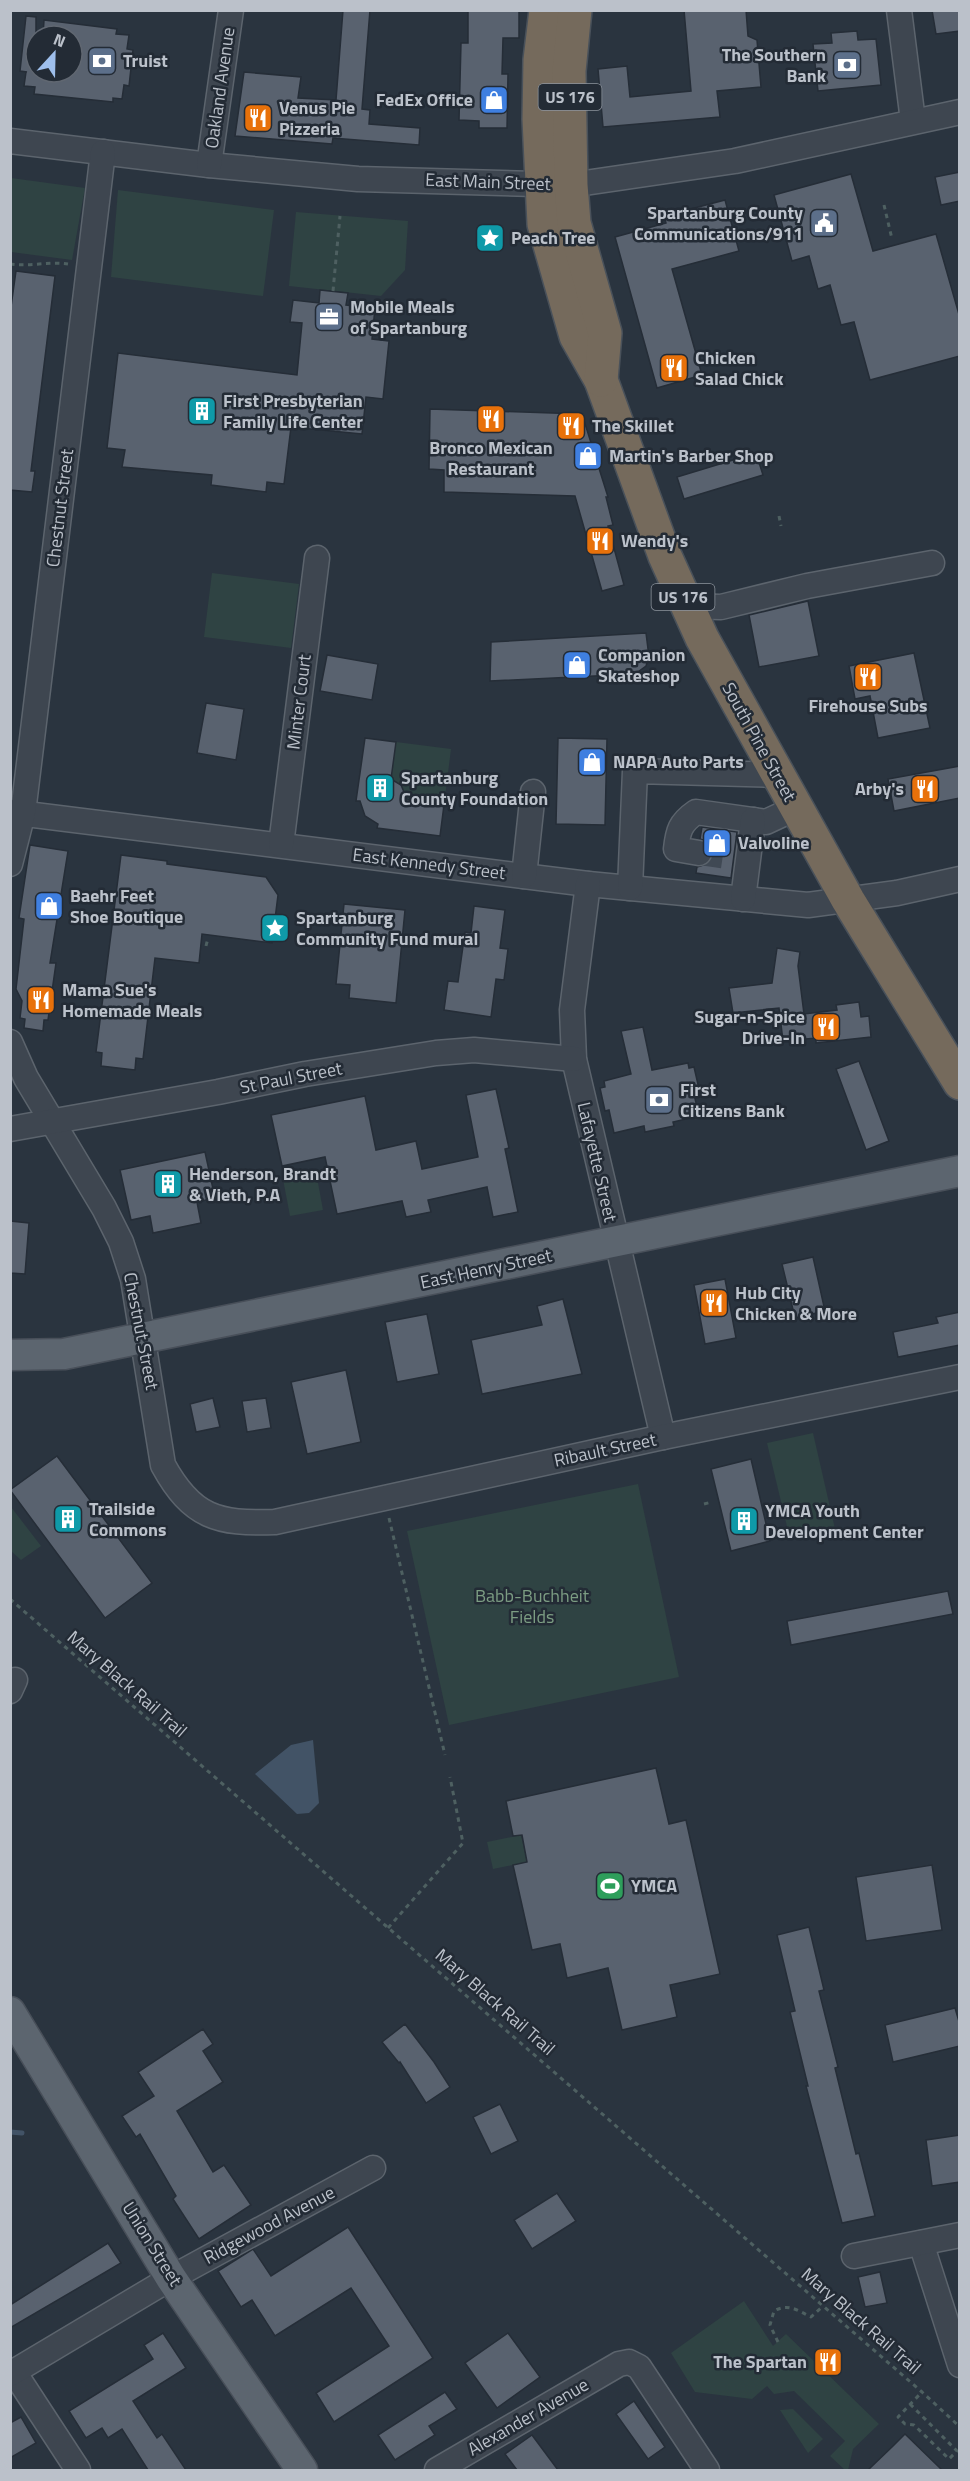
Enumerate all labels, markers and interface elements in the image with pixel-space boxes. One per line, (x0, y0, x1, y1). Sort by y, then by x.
north arrow (24, 24, 84, 84)
street label: Oakland Avenue (198, 26, 241, 150)
text: N (50, 27, 69, 53)
place label: The Southern Bank (722, 41, 827, 89)
bank icon: Truist (86, 45, 118, 77)
place label: Truist (123, 47, 168, 74)
bank icon: The Southern Bank (831, 49, 863, 81)
shop icon: FedEx Office (478, 84, 510, 116)
road number: US 176 (538, 84, 602, 110)
place label: FedEx Office (376, 86, 473, 113)
place label: Venus Pie Pizzeria (279, 94, 355, 142)
restaurant icon: Venus Pie Pizzeria (242, 102, 274, 134)
street label: East Main Street (425, 166, 552, 197)
place label: Spartanburg County Communications/911 (634, 199, 803, 247)
public building icon: Spartanburg County Communications/911 (808, 207, 840, 239)
place icon: Peach Tree (474, 222, 506, 254)
place label: Peach Tree (511, 224, 596, 251)
place label: Mobile Meals of Spartanburg (350, 293, 468, 341)
office icon: Mobile Meals of Spartanburg (313, 301, 345, 333)
place label: Chicken Salad Chick (695, 344, 784, 392)
restaurant icon: Chicken Salad Chick (658, 352, 690, 384)
place label: First Presbyterian Family Life Center (223, 387, 363, 435)
building icon: First Presbyterian Family Life Center (186, 395, 218, 427)
restaurant icon: Bronco Mexican Restaurant (475, 403, 507, 435)
restaurant icon: The Skillet (555, 410, 587, 442)
place label: The Skillet (592, 412, 674, 439)
place label: Bronco Mexican Restaurant (429, 434, 553, 482)
shop icon: Martin's Barber Shop (572, 440, 604, 472)
place label: Martin's Barber Shop (609, 442, 774, 469)
street label: Chestnut Street (39, 446, 80, 569)
restaurant icon: Wendy's (584, 525, 616, 557)
place label: Wendy's (621, 527, 688, 554)
road number: US 176 (652, 584, 714, 610)
place label: Companion Skateshop (598, 641, 685, 689)
shop icon: Companion Skateshop (561, 649, 593, 681)
street label: Minter Court (279, 652, 318, 751)
restaurant icon: Firehouse Subs (852, 661, 884, 693)
street label: South Pine Street (716, 677, 804, 807)
place label: Firehouse Subs (808, 692, 928, 719)
shop icon: NAPA Auto Parts (576, 746, 608, 778)
place label: NAPA Auto Parts (613, 748, 744, 775)
place label: Spartanburg County Foundation (401, 764, 548, 812)
building icon: Spartanburg County Foundation (364, 772, 396, 804)
restaurant icon: Arby's (909, 773, 941, 805)
place label: Arby's (855, 775, 904, 802)
shop icon: Valvoline (701, 827, 733, 859)
place label: Valvoline (738, 829, 810, 856)
street label: East Kennedy Street (351, 841, 508, 886)
place label: Baehr Feet Shoe Boutique (70, 882, 183, 930)
shop icon: Baehr Feet Shoe Boutique (33, 890, 65, 922)
place label: Spartanburg Community Fund mural (296, 904, 478, 952)
place icon: Spartanburg Community Fund mural (259, 912, 291, 944)
place label: Mama Sue's Homemade Meals (62, 976, 202, 1024)
restaurant icon: Mama Sue's Homemade Meals (25, 984, 57, 1016)
place label: Sugar-n-Spice Drive-In (695, 1003, 805, 1051)
restaurant icon: Sugar-n-Spice Drive-In (810, 1011, 842, 1043)
street label: St Paul Street (237, 1054, 345, 1101)
place label: First Citizens Bank (680, 1076, 785, 1124)
bank icon: First Citizens Bank (643, 1084, 675, 1116)
street label: Lafayette Street (571, 1099, 625, 1225)
place label: Henderson, Brandt & Vieth, P.A (189, 1160, 336, 1208)
building icon: Henderson, Brandt & Vieth, P.A (152, 1168, 184, 1200)
street label: East Henry Street (418, 1241, 555, 1296)
street label: Chestnut Street (117, 1270, 166, 1393)
place label: Hub City Chicken & More (735, 1279, 857, 1327)
restaurant icon: Hub City Chicken & More (698, 1287, 730, 1319)
street label: Ribault Street (551, 1425, 659, 1474)
place label: Trailside Commons (89, 1495, 166, 1543)
place label: YMCA Youth Development Center (765, 1497, 924, 1545)
building icon: Trailside Commons (52, 1503, 84, 1535)
building icon: YMCA Youth Development Center (728, 1505, 760, 1537)
park label: Babb-Buchheit Fields (475, 1582, 590, 1630)
street label: Mary Black Rail Trail (61, 1624, 193, 1743)
sports icon: YMCA (594, 1870, 626, 1902)
place label: YMCA (631, 1872, 677, 1899)
street label: Mary Black Rail Trail (429, 1942, 561, 2061)
street label: Ridgewood Avenue (198, 2179, 339, 2271)
street label: Union Street (116, 2196, 189, 2292)
street label: Mary Black Rail Trail (795, 2261, 927, 2380)
restaurant icon: The Spartan (812, 2346, 844, 2378)
place label: The Spartan (713, 2348, 807, 2375)
street label: Alexander Avenue (462, 2371, 593, 2462)

